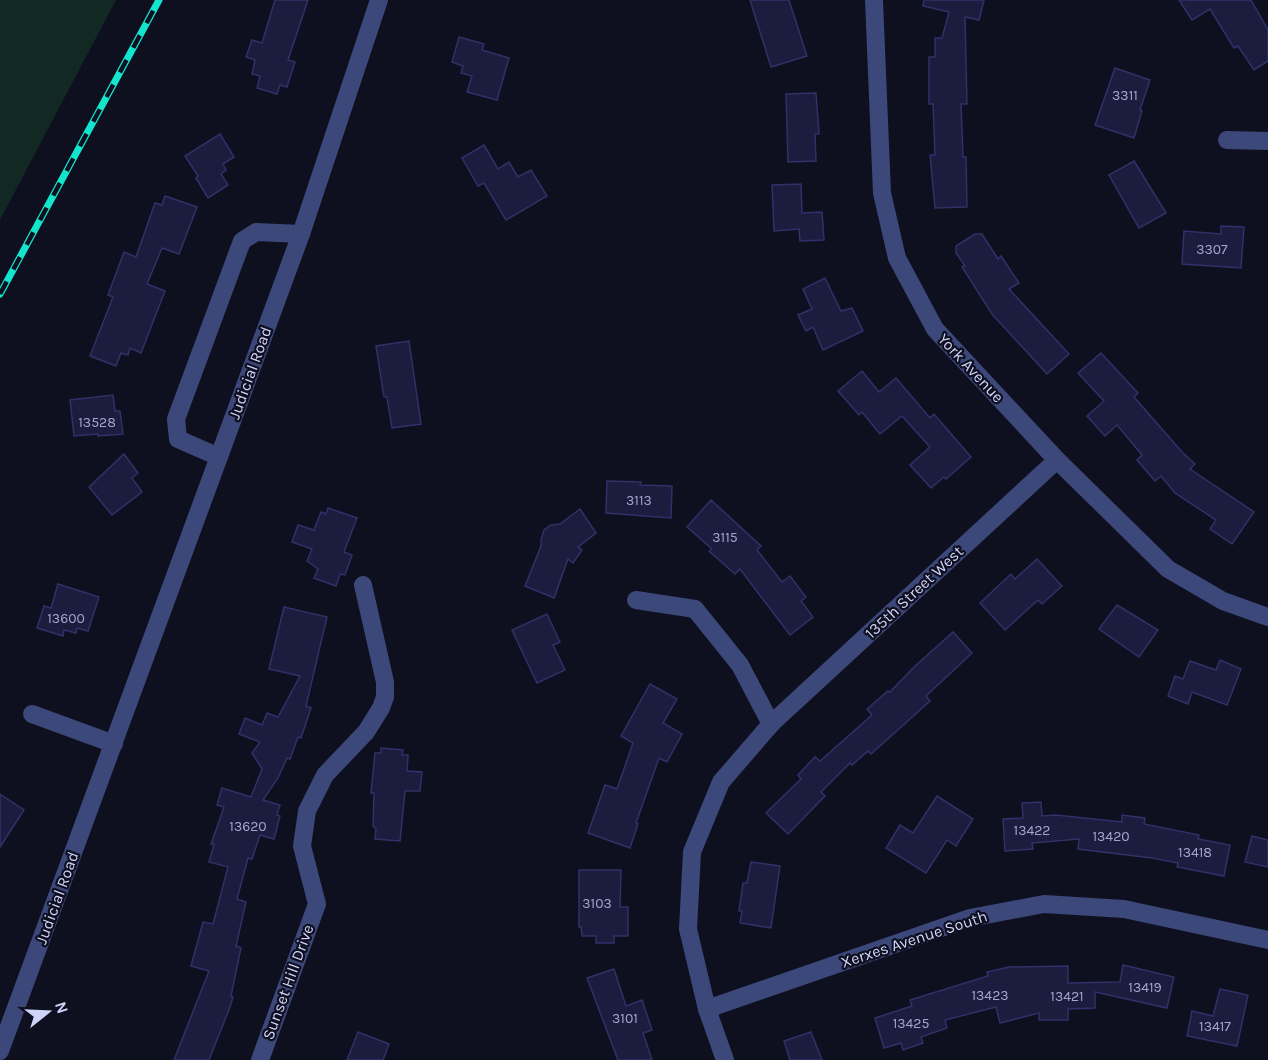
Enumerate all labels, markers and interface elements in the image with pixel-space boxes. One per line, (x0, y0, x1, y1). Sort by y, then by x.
house number: 3311 (1112, 87, 1138, 104)
house number: 3307 (1196, 241, 1228, 258)
street label: Judicial Road (224, 324, 276, 422)
street label: York Avenue (934, 329, 1008, 407)
house number: 13528 (78, 414, 116, 431)
house number: 3113 (626, 492, 652, 509)
house number: 3115 (712, 529, 738, 546)
street label: 135th Street West (861, 542, 967, 642)
house number: 13600 (47, 610, 85, 627)
house number: 13620 (229, 818, 267, 835)
house number: 13422 (1014, 822, 1050, 839)
house number: 13420 (1092, 828, 1130, 845)
house number: 13418 (1178, 844, 1212, 861)
street label: Judicial Road (31, 849, 83, 947)
house number: 3103 (582, 895, 612, 912)
street label: Xerxes Avenue South (838, 906, 990, 972)
street label: Sunset Hill Drive (258, 922, 318, 1042)
house number: 13419 (1128, 979, 1162, 996)
north arrow (18, 982, 78, 1042)
house number: 13423 (971, 987, 1009, 1004)
house number: 13421 (1050, 988, 1084, 1005)
text: N (51, 999, 73, 1016)
house number: 3101 (612, 1010, 638, 1027)
house number: 13425 (893, 1015, 929, 1032)
house number: 13417 (1199, 1018, 1231, 1035)

